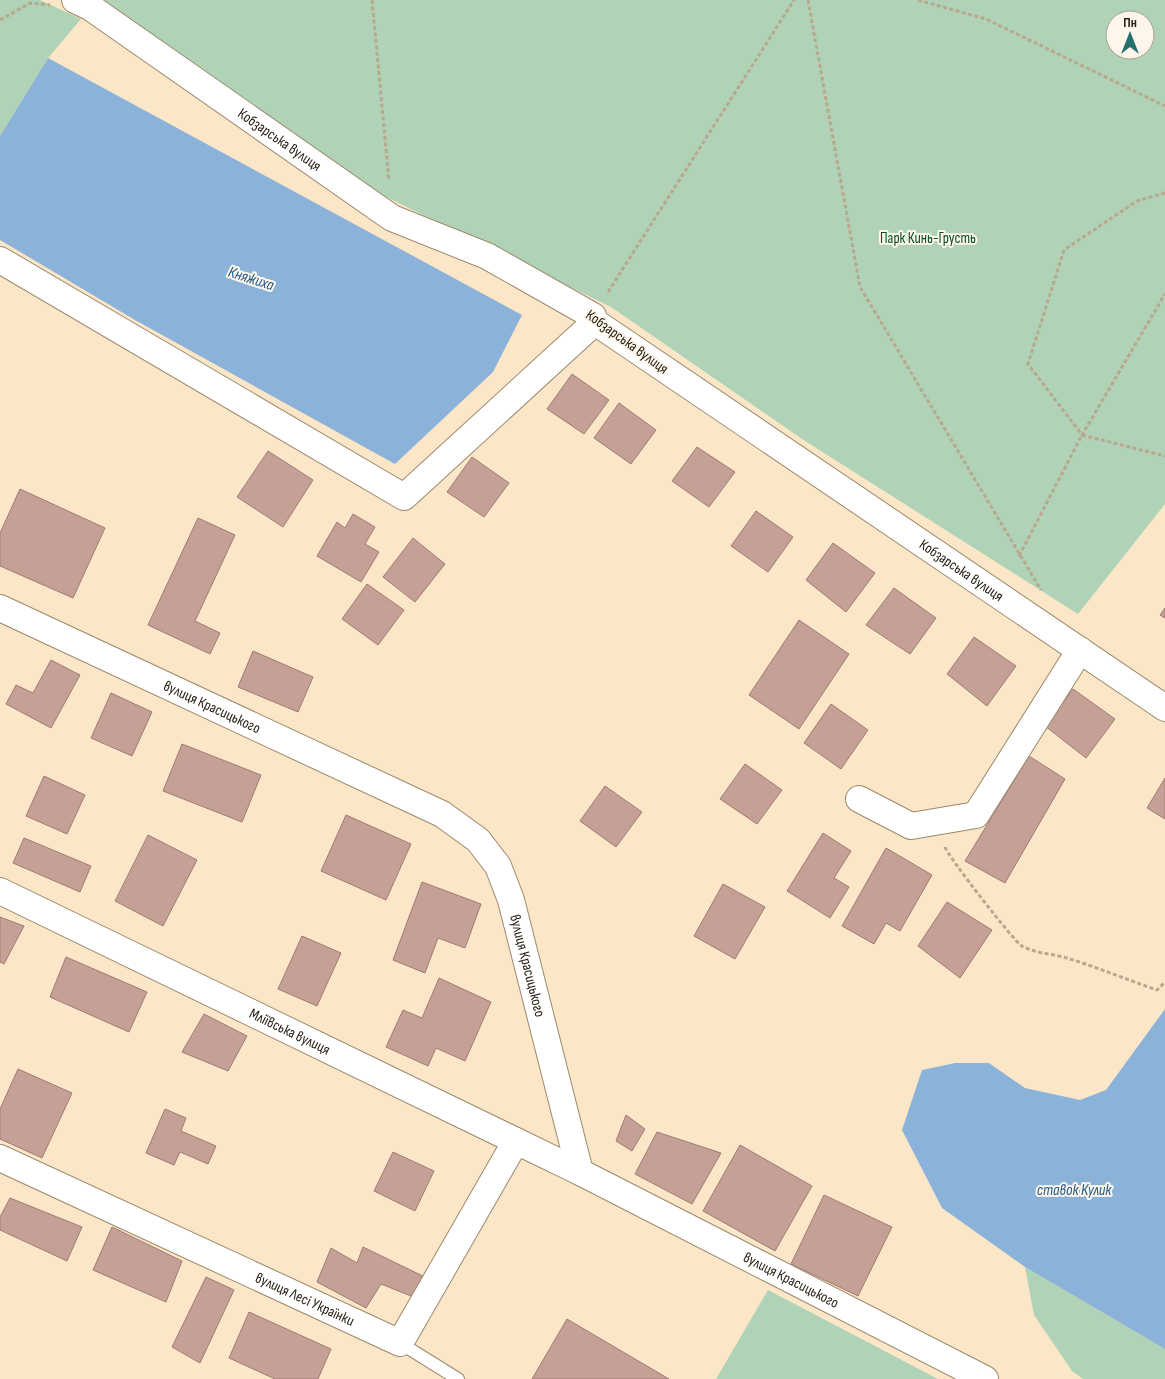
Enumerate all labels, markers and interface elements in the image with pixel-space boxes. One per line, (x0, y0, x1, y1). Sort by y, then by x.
north arrow (1105, 10, 1155, 60)
text: Пн (1123, 14, 1137, 31)
street label: Кобзарська вулиця (234, 104, 325, 175)
park label: Парк Кинь-Грусть (880, 229, 976, 248)
water label: Княжиха (226, 263, 277, 295)
street label: Кобзарська вулиця (582, 306, 672, 378)
street label: Кобзарська вулиця (916, 535, 1007, 606)
street label: вулиця Красицького (161, 676, 264, 738)
street label: вулиця Красицького (506, 912, 550, 1019)
street label: Мліївська вулиця (246, 1004, 333, 1059)
water label: ставок Кулик (1037, 1181, 1112, 1200)
street label: вулиця Красицького (740, 1248, 842, 1312)
street label: вулиця Лесі Українки (252, 1268, 357, 1330)

